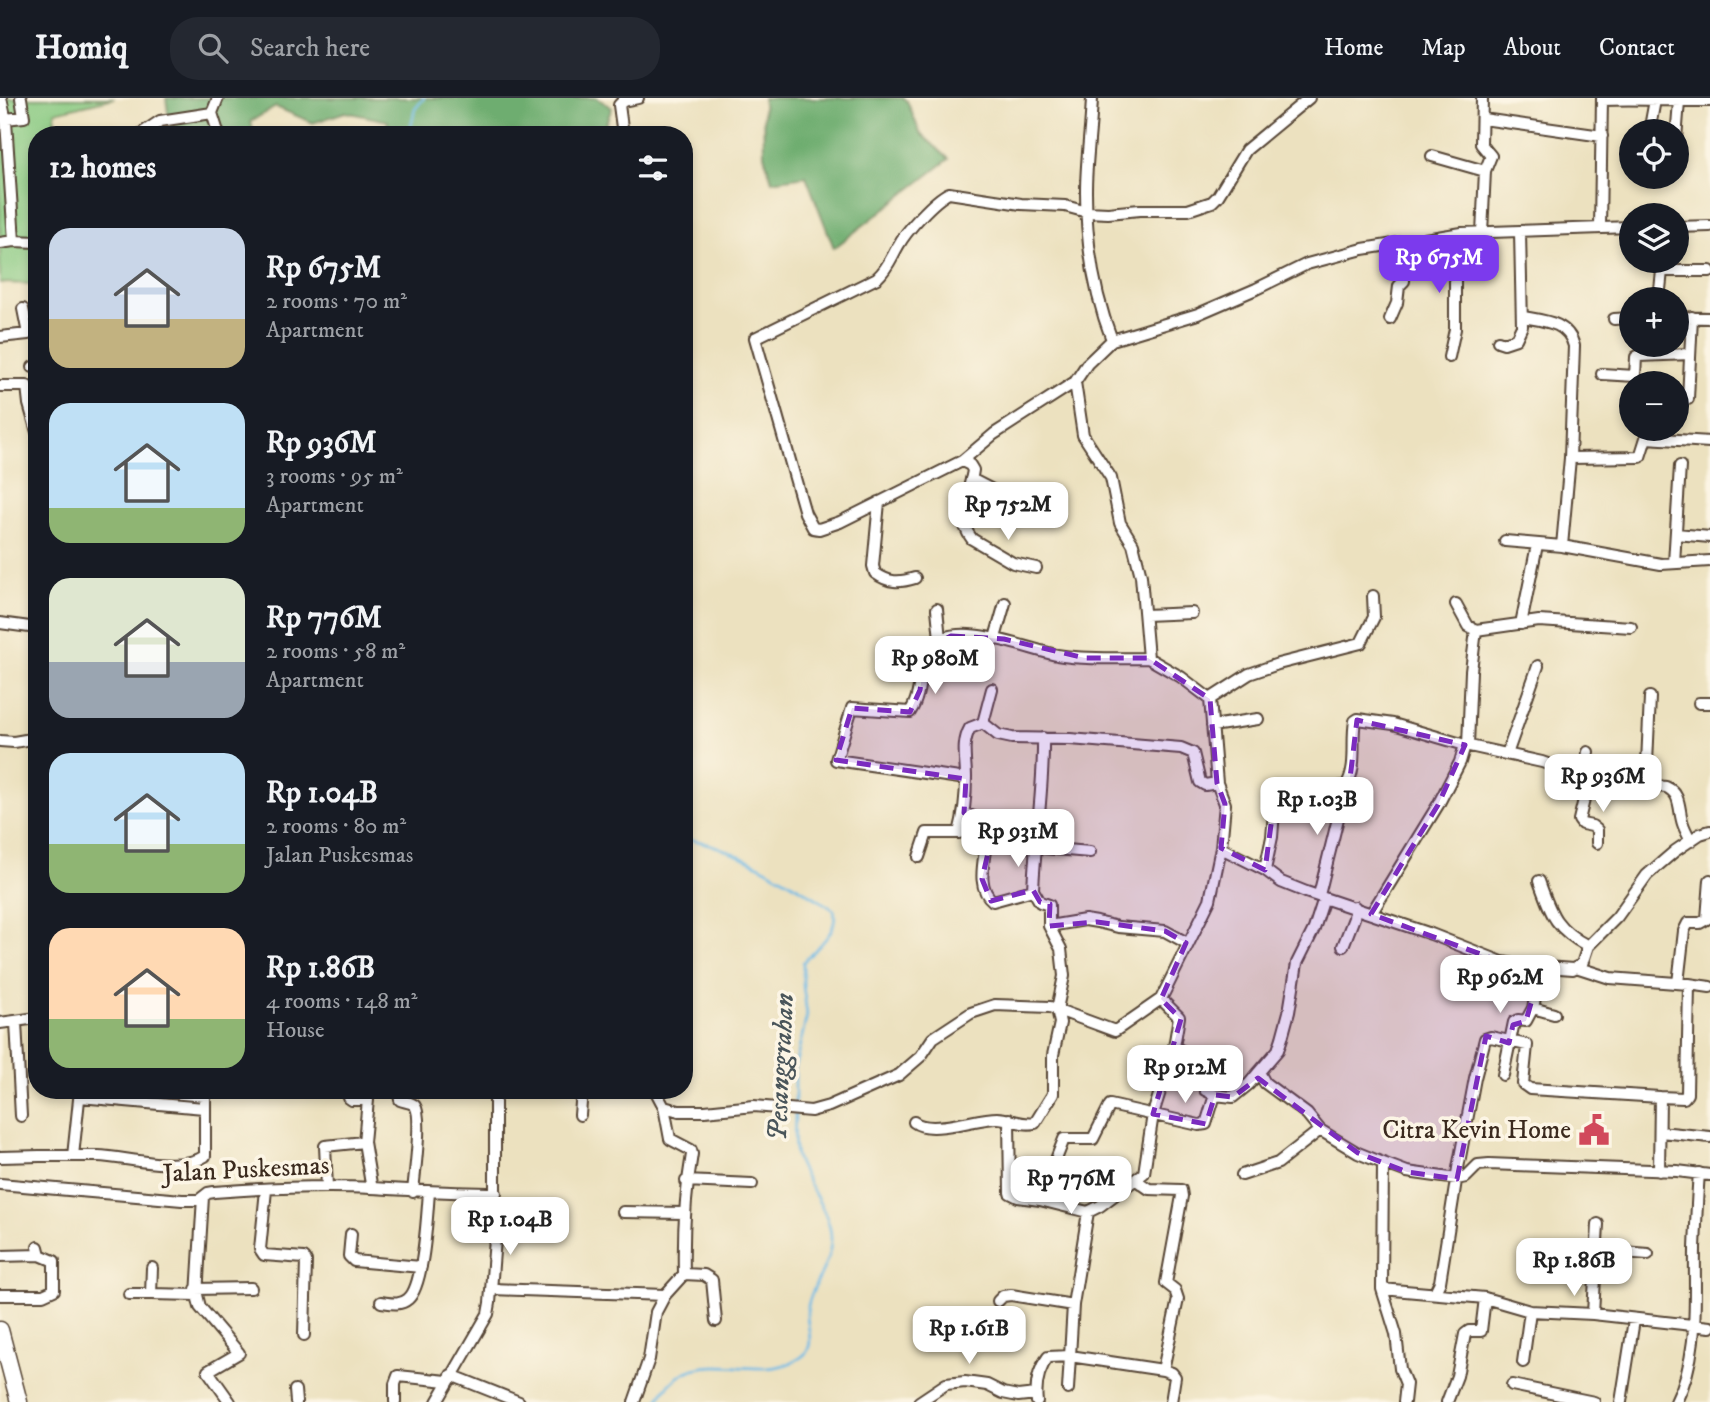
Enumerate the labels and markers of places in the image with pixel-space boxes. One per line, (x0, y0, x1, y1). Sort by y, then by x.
pin: Rp 675M (1374, 236, 1504, 295)
pin: Rp 752M (943, 482, 1073, 542)
pin: Rp 980M (870, 636, 1000, 696)
pin: Rp 936M (1538, 754, 1668, 814)
pin: Rp 1.03B (1245, 778, 1389, 837)
pin: Rp 931M (953, 810, 1083, 869)
pin: Rp 962M (1435, 956, 1565, 1015)
pin: Rp 912M (1120, 1046, 1250, 1105)
public building icon: Citra Kevin Home (1577, 1113, 1611, 1147)
place label: Citra Kevin Home (1382, 1114, 1571, 1147)
pin: Rp 776M (1006, 1156, 1136, 1216)
pin: Rp 1.04B (438, 1198, 582, 1257)
pin: Rp 1.86B (1502, 1238, 1646, 1298)
pin: Rp 1.61B (897, 1306, 1041, 1366)

